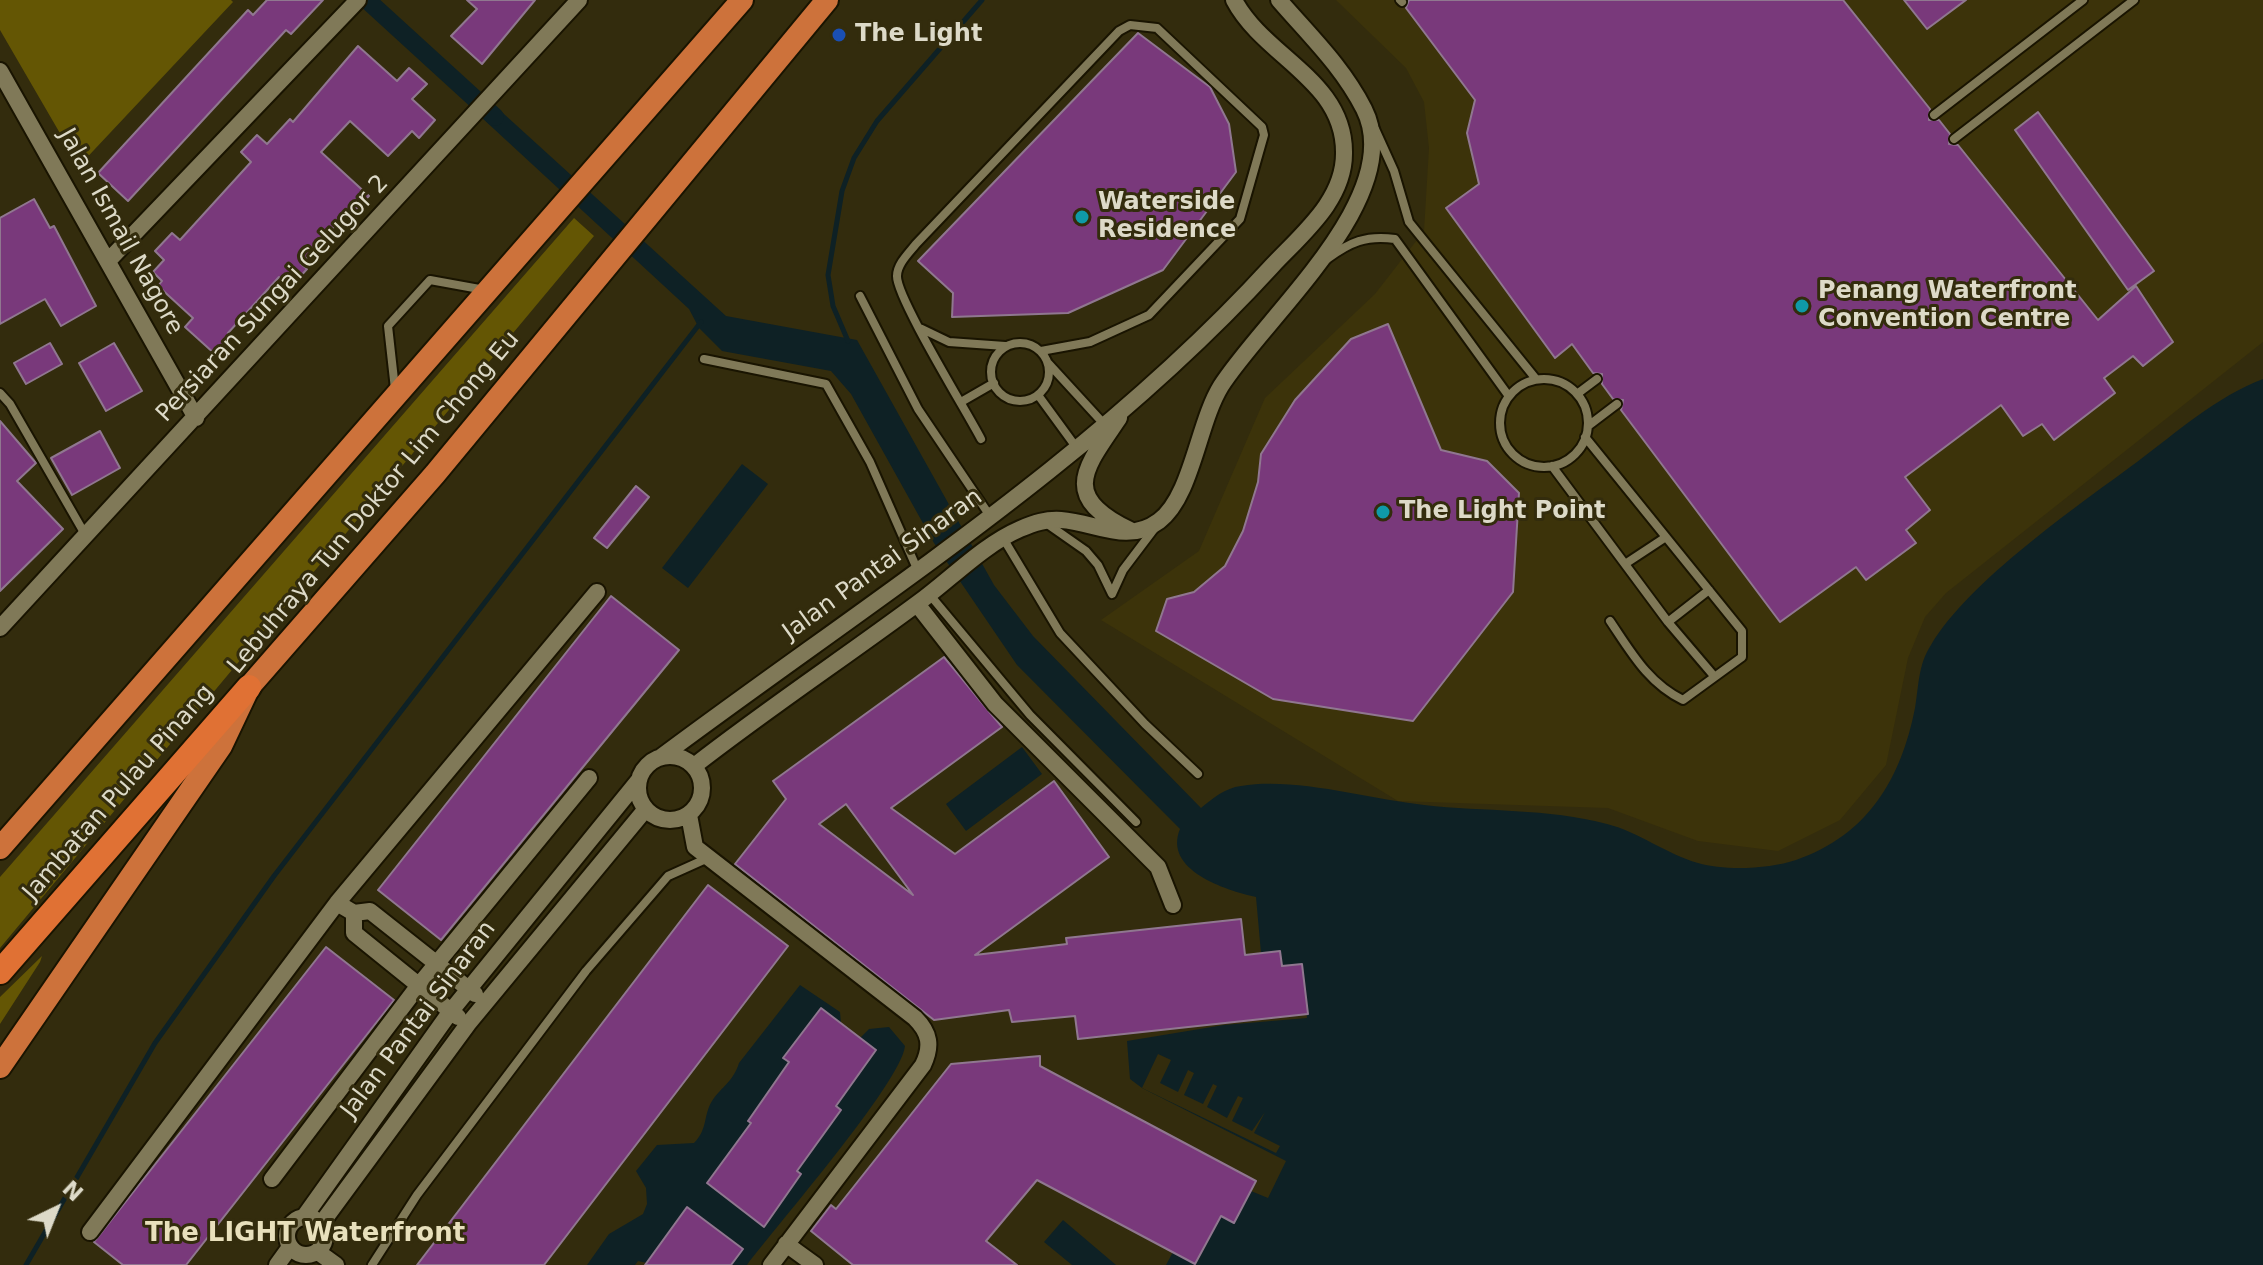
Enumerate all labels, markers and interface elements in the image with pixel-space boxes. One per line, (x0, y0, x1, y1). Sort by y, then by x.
place label: The Light (855, 21, 982, 49)
marker: The Light (830, 26, 848, 44)
street label: Jalan Ismail Nagore (51, 124, 189, 340)
street label: Persiaran Sungai Gelugor 2 (151, 169, 395, 429)
place label: Waterside Residence (1098, 189, 1236, 245)
marker: Waterside Residence (1073, 208, 1091, 226)
place label: Penang Waterfront Convention Centre (1818, 278, 2076, 334)
marker: Penang Waterfront Convention Centre (1793, 297, 1811, 315)
street label: Lebuhraya Tun Doktor Lim Chong Eu (222, 326, 526, 680)
street label: Jalan Pantai Sinaran (778, 483, 988, 647)
place label: The Light Point (1399, 498, 1606, 526)
marker: The Light Point (1374, 503, 1392, 521)
street label: Jambatan Pulau Pinang (17, 679, 221, 907)
street label: Jalan Pantai Sinaran (335, 916, 503, 1124)
north arrow (16, 1169, 96, 1249)
text: N (57, 1176, 88, 1207)
district label: The LIGHT Waterfront (145, 1218, 465, 1250)

